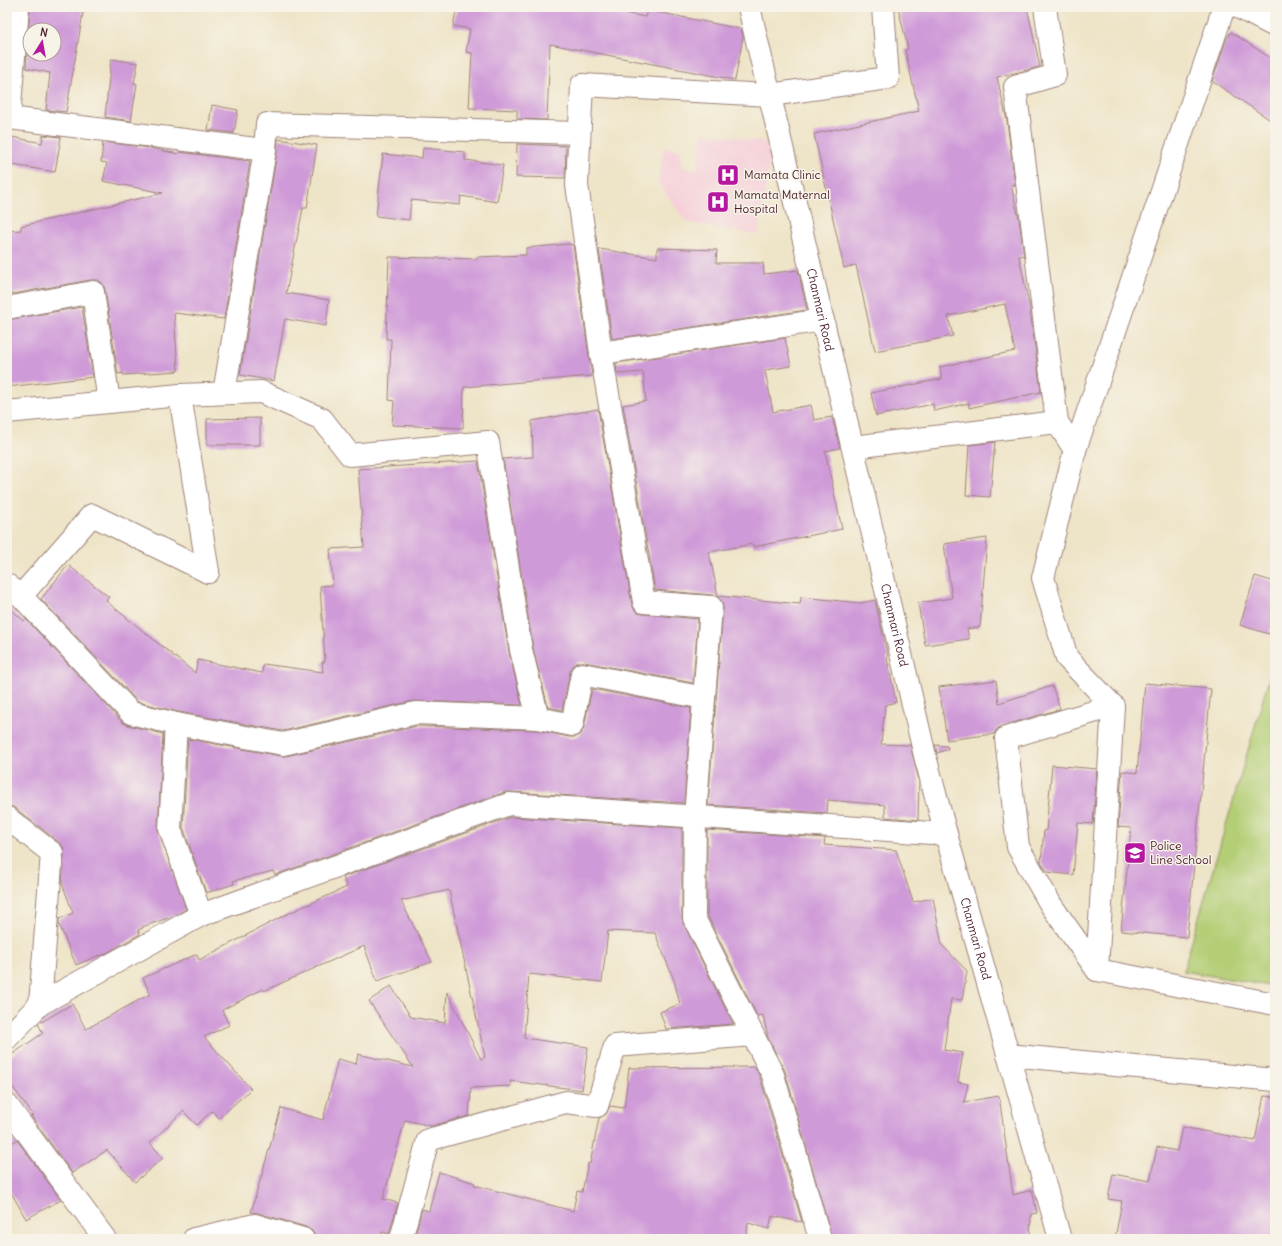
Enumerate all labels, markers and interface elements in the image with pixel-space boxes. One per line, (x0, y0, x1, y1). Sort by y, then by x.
north arrow (22, 22, 62, 62)
text: N (39, 25, 49, 40)
hospital icon: Mamata Clinic (715, 162, 741, 188)
place label: Mamata Clinic (744, 167, 821, 182)
place label: Mamata Maternal Hospital (734, 187, 830, 216)
hospital icon: Mamata Maternal Hospital (705, 189, 731, 215)
street label: Chanmari Road (804, 267, 838, 353)
street label: Chanmari Road (878, 582, 912, 668)
place label: Police Line School (1150, 838, 1211, 867)
school or university icon: Police Line School (1122, 840, 1148, 866)
street label: Chanmari Road (957, 896, 995, 981)

